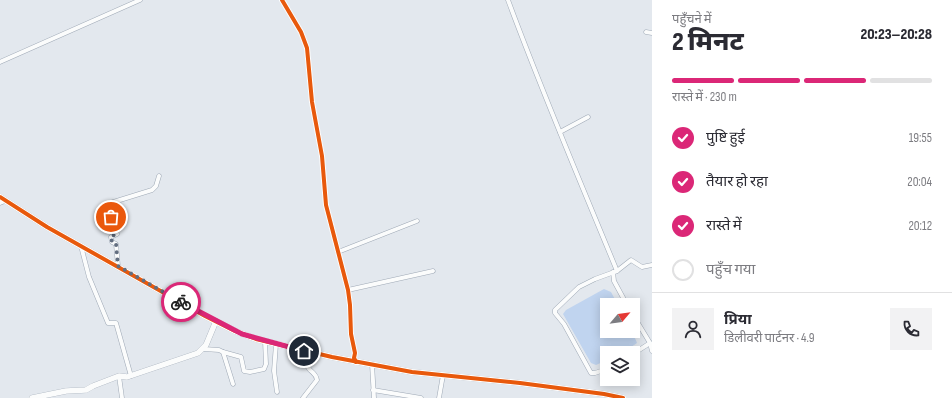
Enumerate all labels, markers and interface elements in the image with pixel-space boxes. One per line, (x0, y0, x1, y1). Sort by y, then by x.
text: पहुँचने में (672, 11, 712, 27)
text: 20:23–20:28 (860, 25, 932, 44)
text: 2 मिनट (672, 27, 744, 58)
text: रास्ते में · 230 m (672, 89, 737, 105)
icon: check (672, 127, 694, 149)
text: पुष्टि हुई (706, 128, 745, 147)
text: 19:55 (909, 130, 932, 146)
icon: check (672, 171, 694, 193)
text: तैयार हो रहा (706, 172, 768, 191)
text: 20:04 (907, 174, 932, 190)
pin (94, 200, 128, 234)
icon: bag (100, 206, 122, 228)
icon: check (672, 215, 694, 237)
text: रास्ते में (706, 216, 742, 235)
text: 20:12 (908, 218, 932, 234)
text: पहुँच गया (706, 260, 755, 279)
courier (161, 282, 201, 322)
icon: bike (170, 291, 192, 313)
north arrow (600, 298, 640, 338)
map controls (600, 298, 640, 386)
button: person (672, 308, 714, 350)
button: phone (890, 308, 932, 350)
text: प्रिया (724, 310, 752, 329)
text: डिलीवरी पार्टनर · 4.9 (724, 330, 814, 346)
pin (287, 334, 321, 368)
icon: home (293, 340, 315, 362)
button: layers (600, 346, 640, 386)

